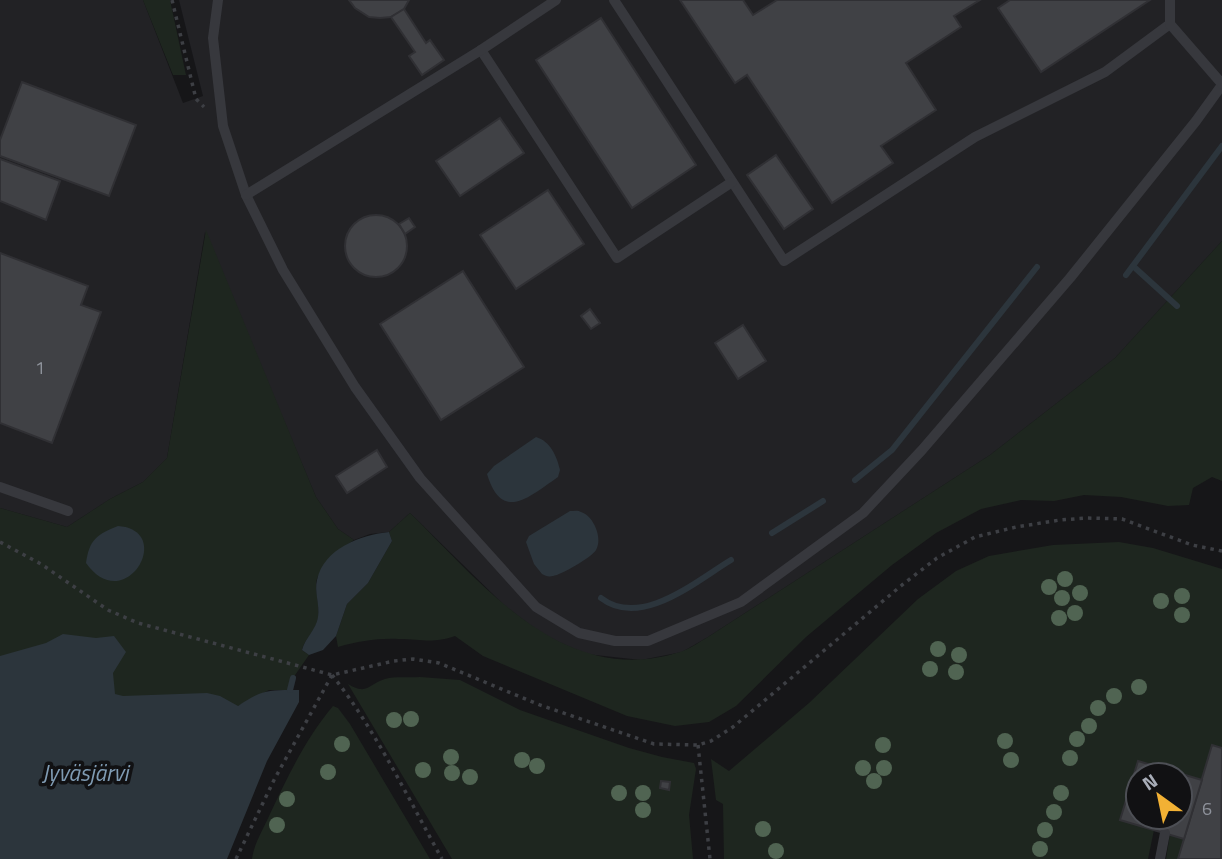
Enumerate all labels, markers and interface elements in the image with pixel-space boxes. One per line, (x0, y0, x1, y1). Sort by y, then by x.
house number: 1 (35, 354, 45, 381)
water label: Jyväsjärvi (42, 755, 131, 790)
north arrow (1124, 761, 1194, 831)
text: N (1136, 766, 1163, 797)
house number: 6 (1202, 795, 1212, 822)

